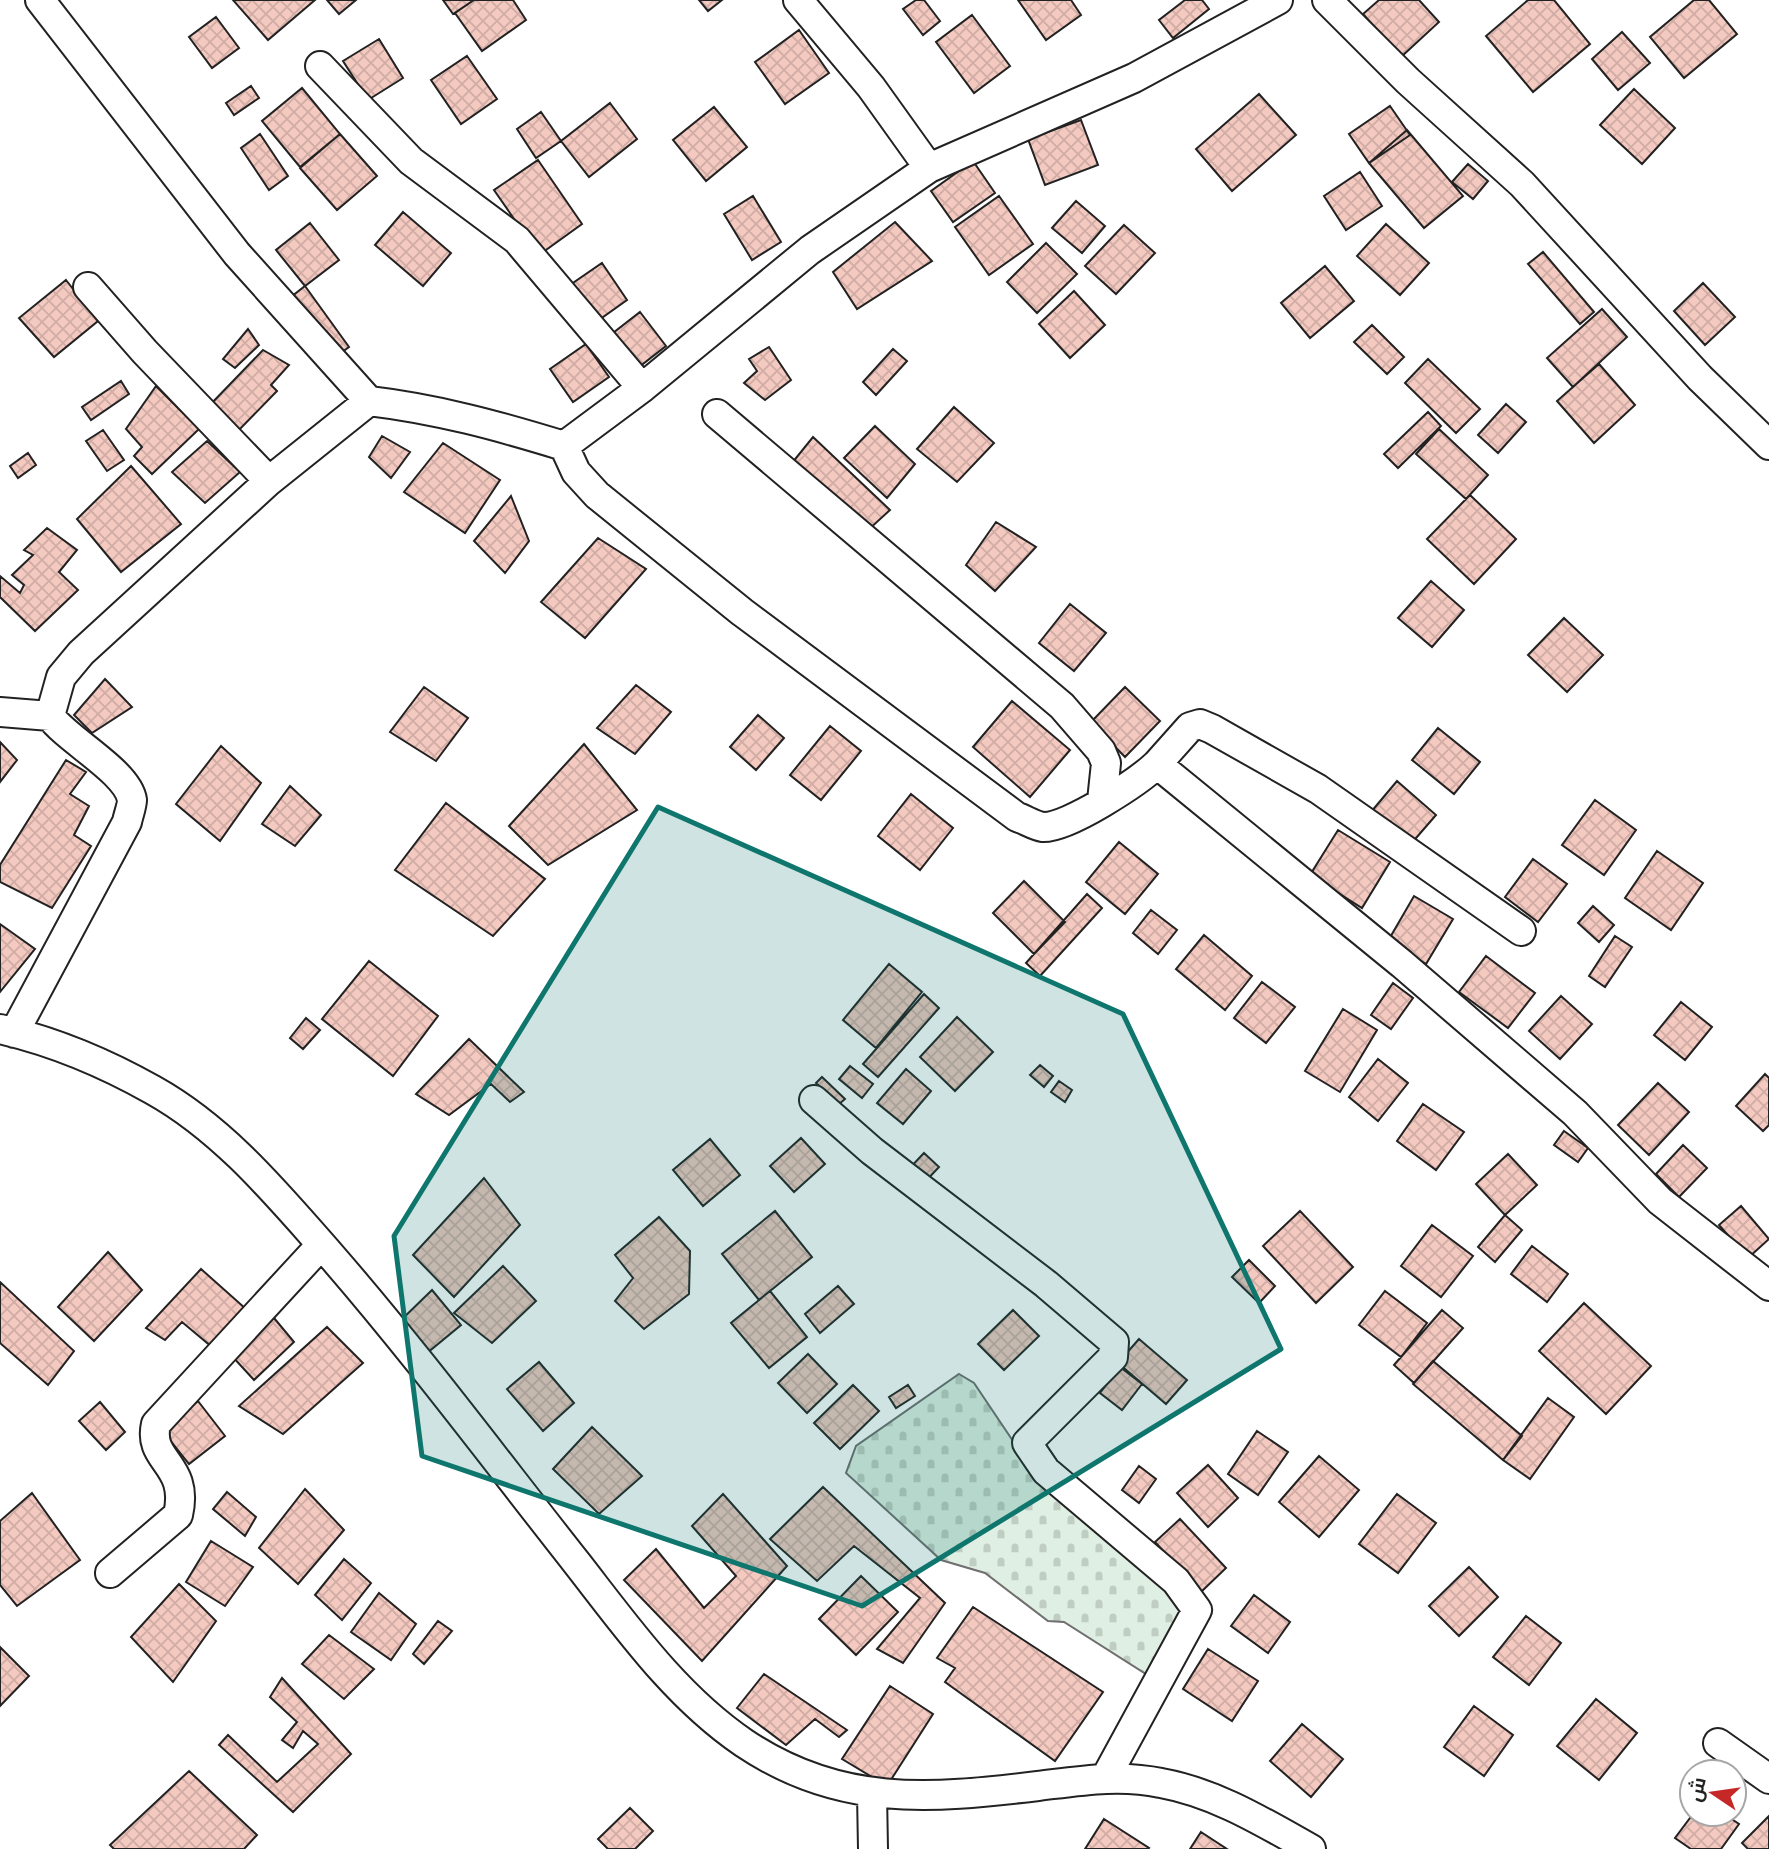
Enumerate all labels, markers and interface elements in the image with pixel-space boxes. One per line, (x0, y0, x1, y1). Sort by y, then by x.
north arrow (1678, 1758, 1748, 1828)
text: ش (1683, 1775, 1711, 1804)

